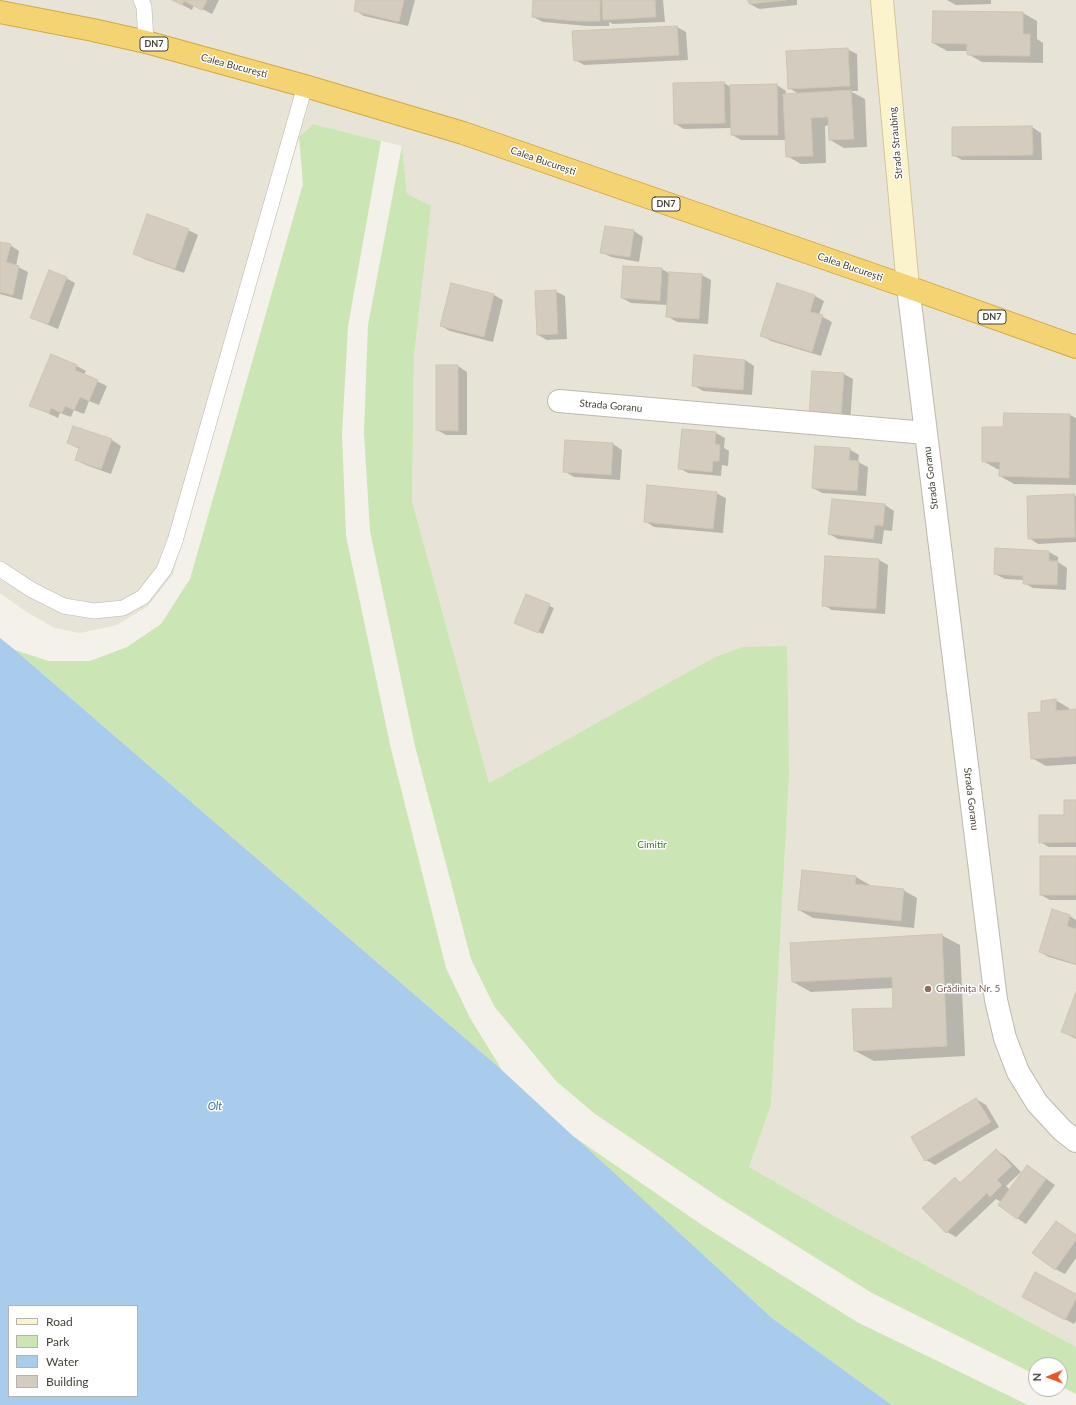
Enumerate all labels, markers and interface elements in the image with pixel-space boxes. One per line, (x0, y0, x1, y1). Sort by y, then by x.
road number: DN7 (140, 37, 168, 51)
street label: Calea București (199, 51, 269, 81)
street label: Strada Straubing (887, 107, 905, 179)
street label: Calea București (509, 144, 577, 178)
road number: DN7 (652, 197, 680, 211)
street label: Calea București (816, 250, 884, 284)
road number: DN7 (978, 310, 1006, 324)
street label: Strada Goranu (579, 397, 643, 415)
street label: Strada Goranu (921, 446, 941, 510)
street label: Strada Goranu (961, 767, 981, 831)
park label: Cimitir (637, 839, 667, 851)
place label: Grădinița Nr. 5 (936, 983, 1000, 995)
marker: Grădinița Nr. 5 (923, 984, 933, 994)
water label: Olt (208, 1099, 222, 1113)
legend (8, 1305, 138, 1397)
text: Road (46, 1314, 73, 1329)
text: Park (46, 1334, 69, 1349)
text: Water (46, 1354, 79, 1369)
north arrow (1028, 1357, 1068, 1397)
text: N (1030, 1373, 1043, 1382)
text: Building (46, 1374, 89, 1389)

